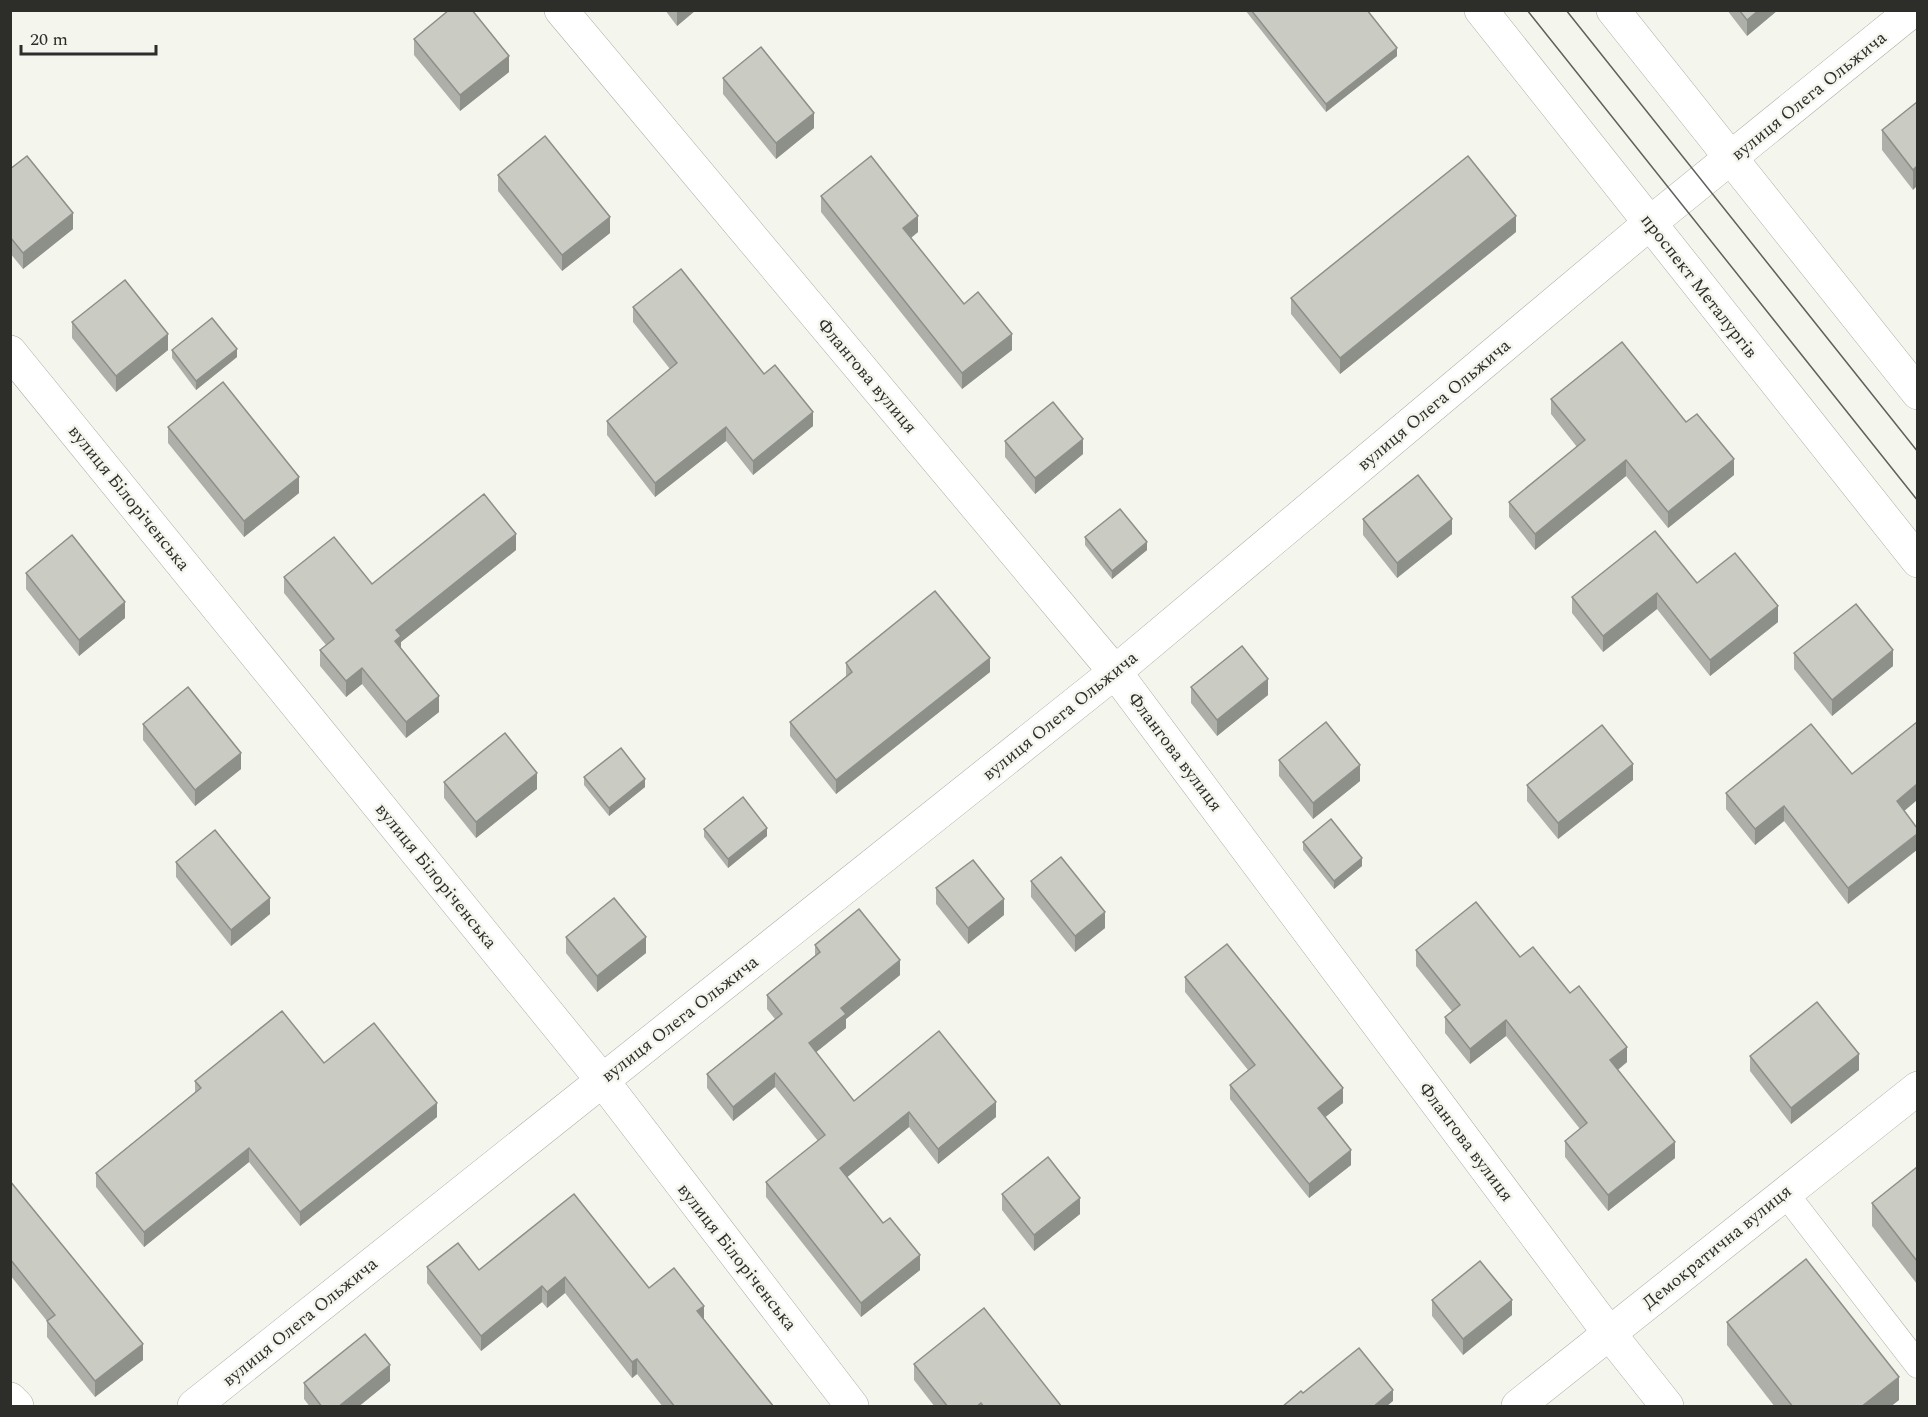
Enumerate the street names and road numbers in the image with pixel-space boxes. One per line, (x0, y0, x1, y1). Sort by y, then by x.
street label: вулиця Олега Ольжича (1725, 25, 1893, 167)
street label: проспект Металургів (1634, 208, 1764, 364)
street label: Флангова вулиця (811, 312, 923, 440)
street label: вулиця Олега Ольжича (1351, 332, 1517, 477)
street label: вулиця Білоріченська (61, 419, 197, 577)
street label: вулиця Олега Ольжича (976, 645, 1144, 787)
street label: Флангова вулиця (1121, 687, 1229, 817)
street label: вулиця Білоріченська (368, 797, 504, 955)
street label: вулиця Олега Ольжича (596, 949, 765, 1089)
street label: Флангова вулиця (1412, 1077, 1520, 1207)
street label: вулиця Білоріченська (671, 1177, 804, 1337)
street label: Демократична вулиця (1637, 1178, 1797, 1316)
street label: вулиця Олега Ольжича (216, 1251, 384, 1393)

